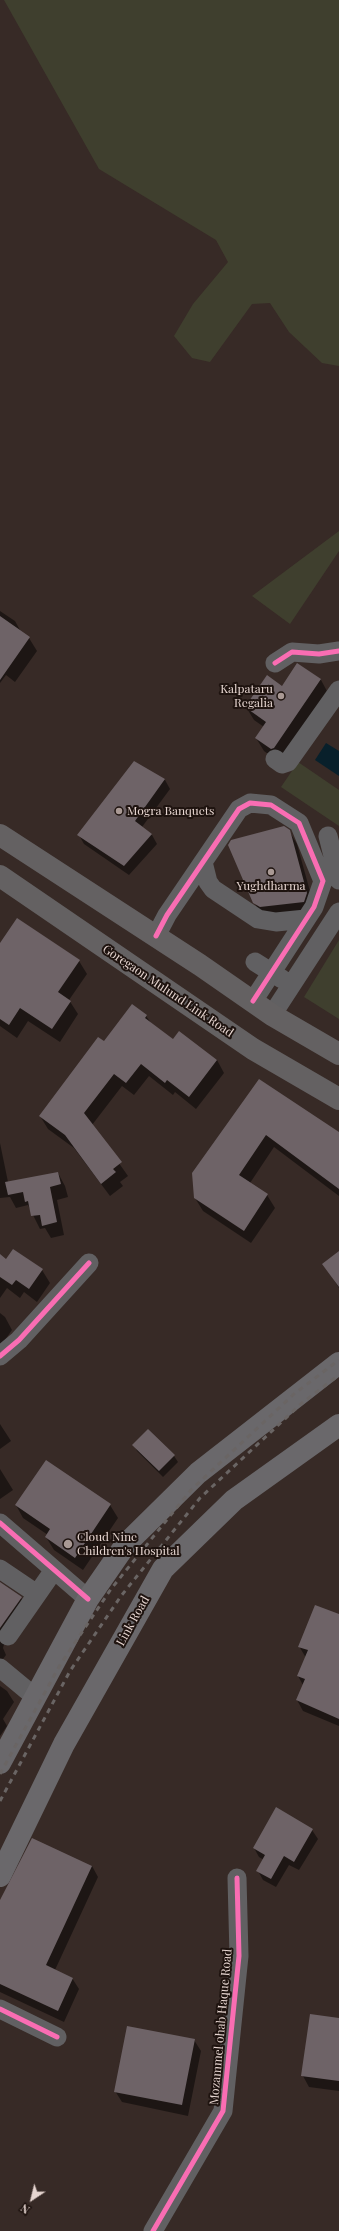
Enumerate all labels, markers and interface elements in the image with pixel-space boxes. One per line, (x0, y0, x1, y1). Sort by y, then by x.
place label: Kalpataru Regalia (220, 682, 273, 710)
marker: Kalpataru Regalia (276, 691, 286, 701)
place label: Mogra Banquets (127, 804, 214, 818)
marker: Mogra Banquets (114, 806, 124, 816)
marker: Yughdharma (266, 867, 276, 877)
place label: Yughdharma (236, 879, 306, 893)
street label: Goregaon Mulund Link Road (100, 942, 236, 1040)
place label: Cloud Nine Children's Hospital (77, 1530, 180, 1558)
marker: Cloud Nine Children's Hospital (62, 1538, 74, 1550)
street label: Link Road (113, 1594, 153, 1648)
street label: Mozammel ohab Haque Road (207, 1948, 235, 2106)
north arrow (12, 2179, 52, 2219)
text: N (17, 2201, 32, 2218)

